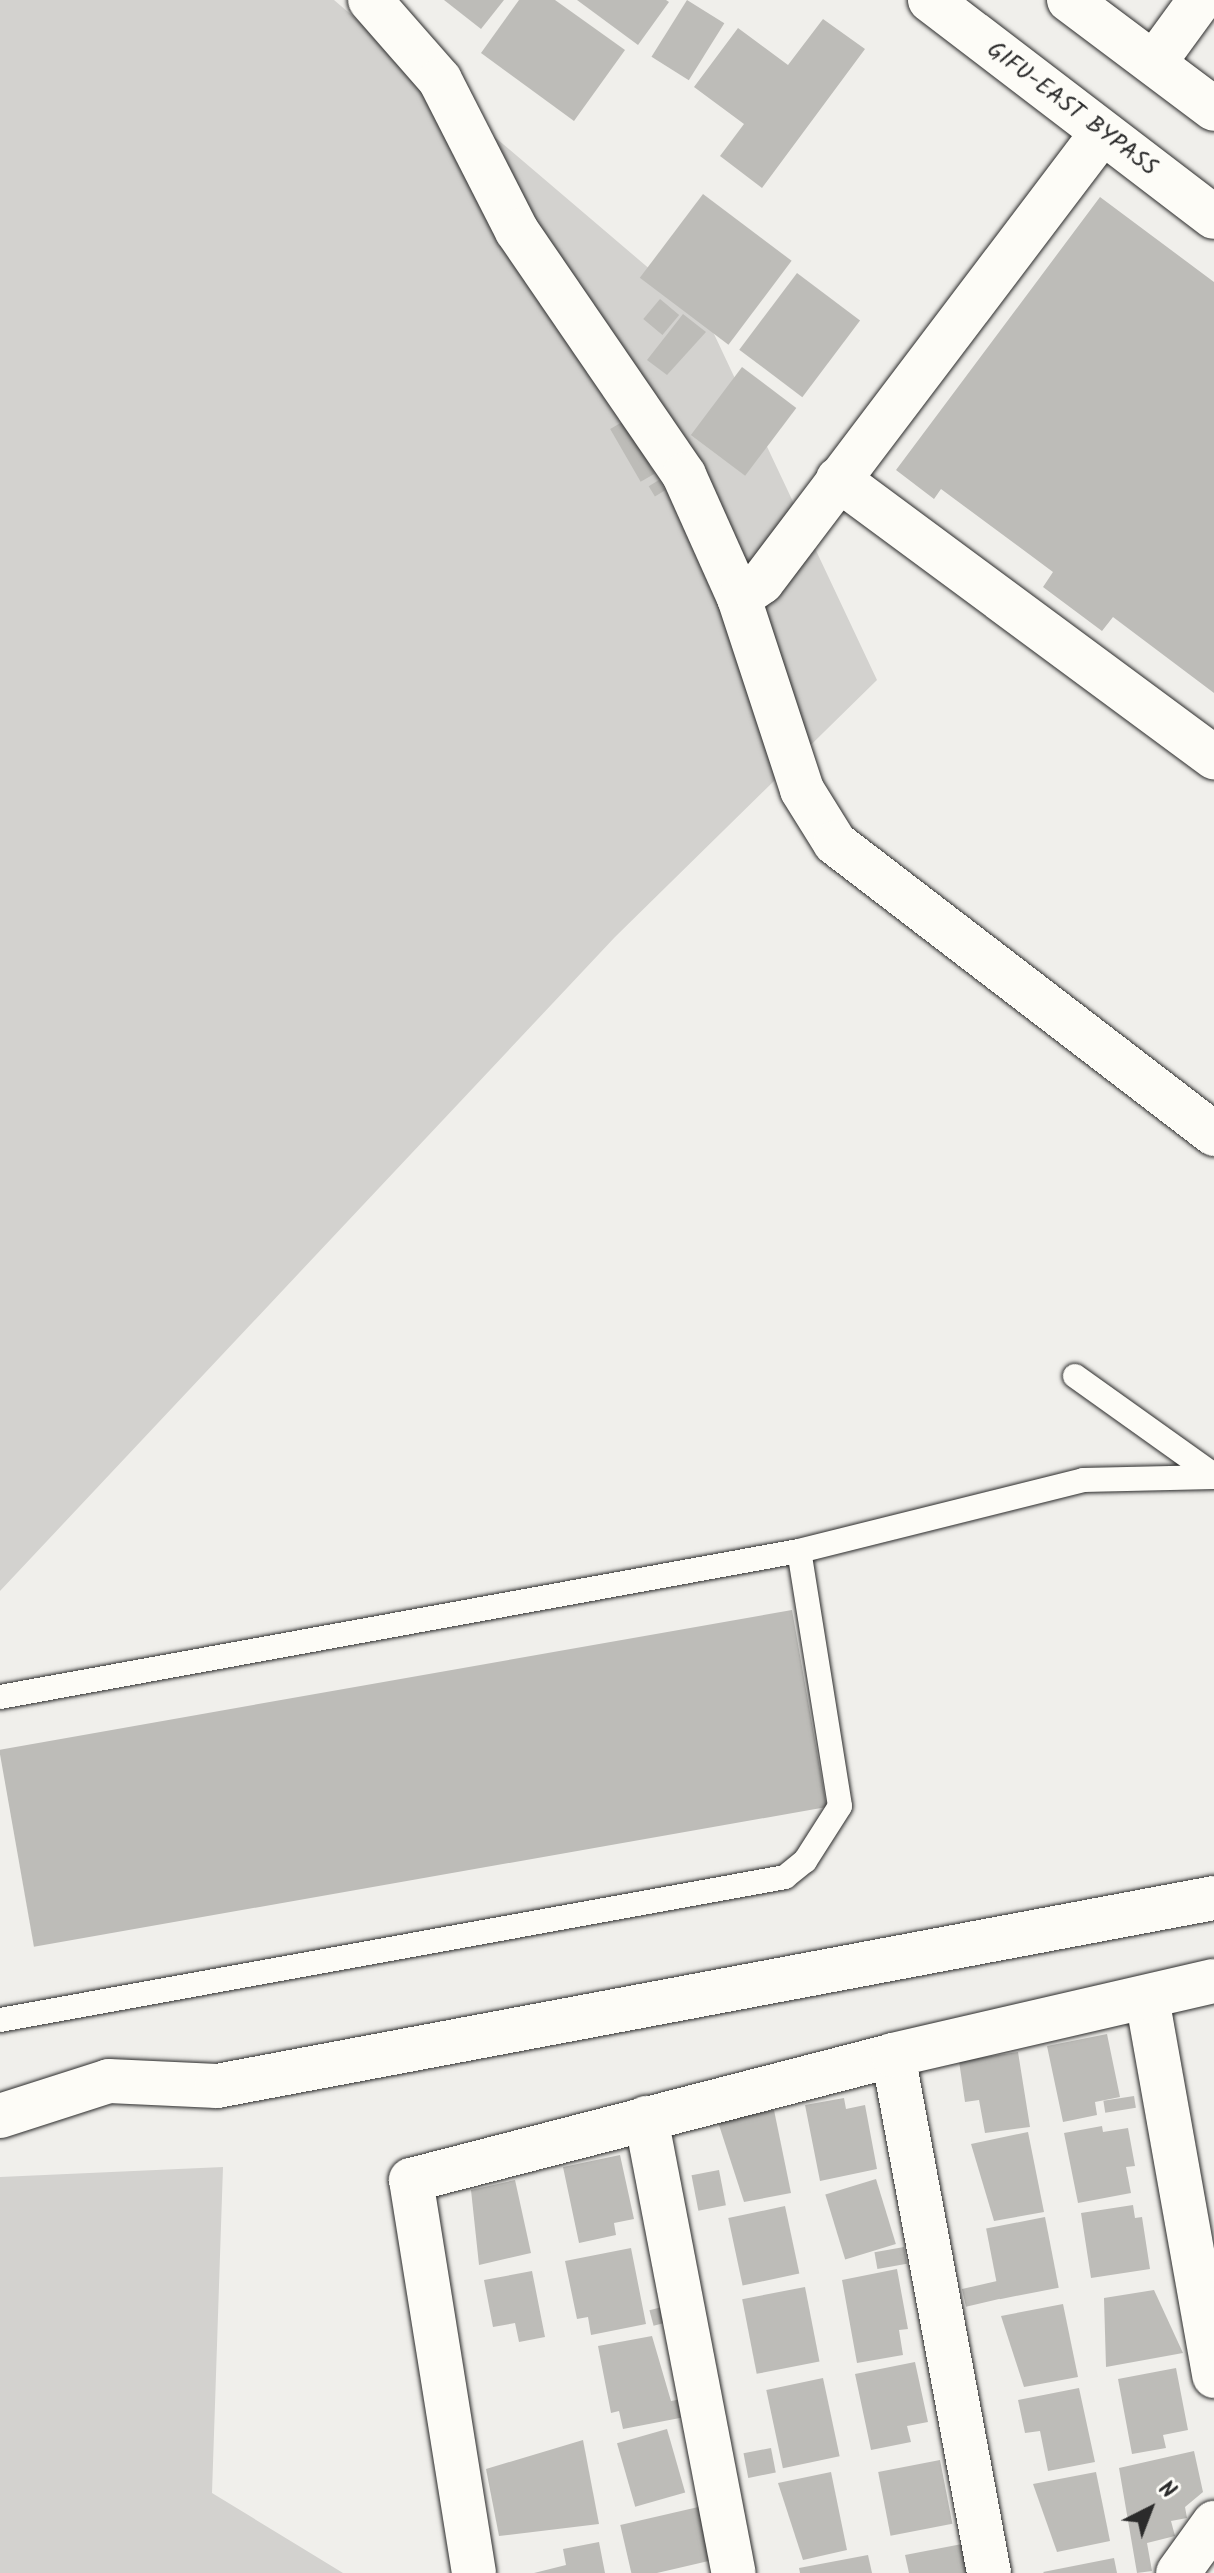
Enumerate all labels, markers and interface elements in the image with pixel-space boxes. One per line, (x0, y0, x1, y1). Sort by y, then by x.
street label: GIFU-EAST BYPASS (981, 35, 1163, 183)
north arrow (1110, 2469, 1190, 2549)
text: N (1150, 2473, 1183, 2508)

